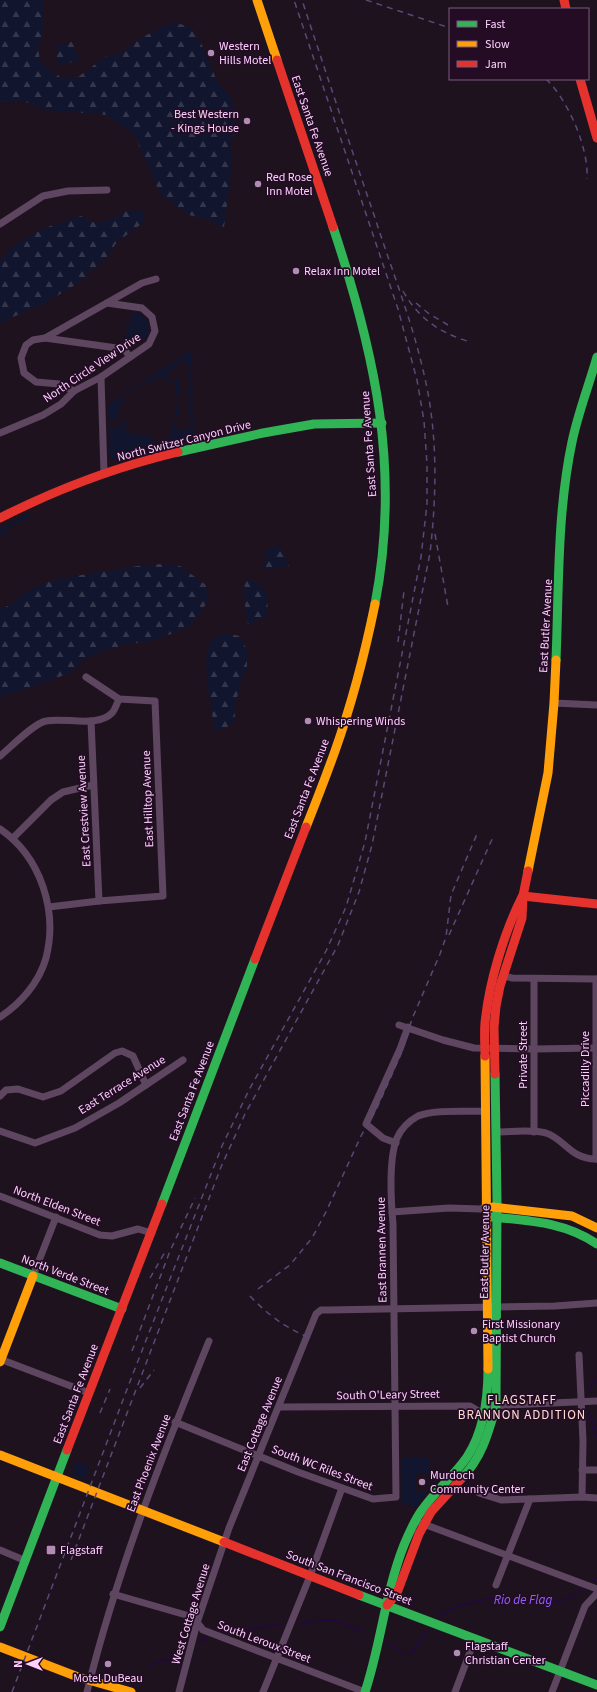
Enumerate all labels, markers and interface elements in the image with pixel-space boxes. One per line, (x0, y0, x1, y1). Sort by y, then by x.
legend (449, 8, 589, 80)
text: Fast (485, 16, 505, 33)
text: Slow (485, 36, 510, 53)
place label: Western Hills Motel (219, 38, 271, 69)
marker: Western Hills Motel (206, 48, 216, 58)
text: Jam (485, 56, 507, 73)
street label: East Santa Fe Avenue (287, 73, 337, 179)
place label: Best Western - Kings House (171, 106, 239, 137)
marker: Best Western - Kings House (242, 116, 252, 126)
place label: Red Rose Inn Motel (266, 169, 313, 200)
marker: Red Rose Inn Motel (253, 179, 263, 189)
place label: Relax Inn Motel (304, 263, 380, 280)
marker: Relax Inn Motel (291, 266, 301, 276)
street label: North Circle View Drive (40, 329, 144, 407)
street label: East Santa Fe Avenue (357, 391, 381, 497)
street label: North Switzer Canyon Drive (115, 416, 253, 466)
street label: East Butler Avenue (535, 579, 557, 673)
place label: Whispering Winds (316, 713, 405, 730)
marker: Whispering Winds (303, 716, 313, 726)
street label: East Santa Fe Avenue (280, 736, 334, 842)
street label: East Hilltop Avenue (138, 750, 158, 848)
street label: East Crestview Avenue (73, 755, 95, 867)
street label: Private Street (515, 1021, 532, 1089)
street label: Piccadilly Drive (577, 1031, 594, 1107)
street label: East Santa Fe Avenue (165, 1038, 219, 1144)
street label: East Terrace Avenue (75, 1051, 169, 1119)
street label: North Elden Street (11, 1181, 103, 1231)
street label: East Brannen Avenue (373, 1197, 391, 1303)
street label: East Butler Avenue (476, 1205, 494, 1299)
street label: North Verde Street (19, 1250, 111, 1300)
place label: First Missionary Baptist Church (482, 1316, 561, 1347)
marker: First Missionary Baptist Church (469, 1326, 479, 1336)
street label: East Santa Fe Avenue (49, 1341, 103, 1447)
street label: East Cottage Avenue (233, 1374, 287, 1474)
street label: South O'Leary Street (336, 1386, 440, 1404)
district label: FLAGSTAFF BRANNON ADDITION (458, 1391, 586, 1424)
street label: East Phoenix Avenue (122, 1412, 176, 1514)
street label: South WC Riles Street (269, 1441, 375, 1495)
place label: Murdoch Community Center (430, 1467, 526, 1498)
marker: Murdoch Community Center (417, 1477, 427, 1487)
place label: Flagstaff (60, 1542, 104, 1559)
marker: Flagstaff (45, 1544, 57, 1556)
street label: South San Francisco Street (284, 1546, 414, 1610)
street label: West Cottage Avenue (168, 1561, 214, 1667)
water label: Rio de Flag (494, 1591, 552, 1609)
street label: South Leroux Street (215, 1616, 313, 1668)
place label: Flagstaff Christian Center (465, 1638, 547, 1669)
north arrow (8, 1644, 48, 1684)
marker: Flagstaff Christian Center (452, 1648, 462, 1658)
marker: Motel DuBeau (103, 1659, 113, 1669)
text: N (11, 1660, 26, 1668)
place label: Motel DuBeau (73, 1670, 143, 1687)

